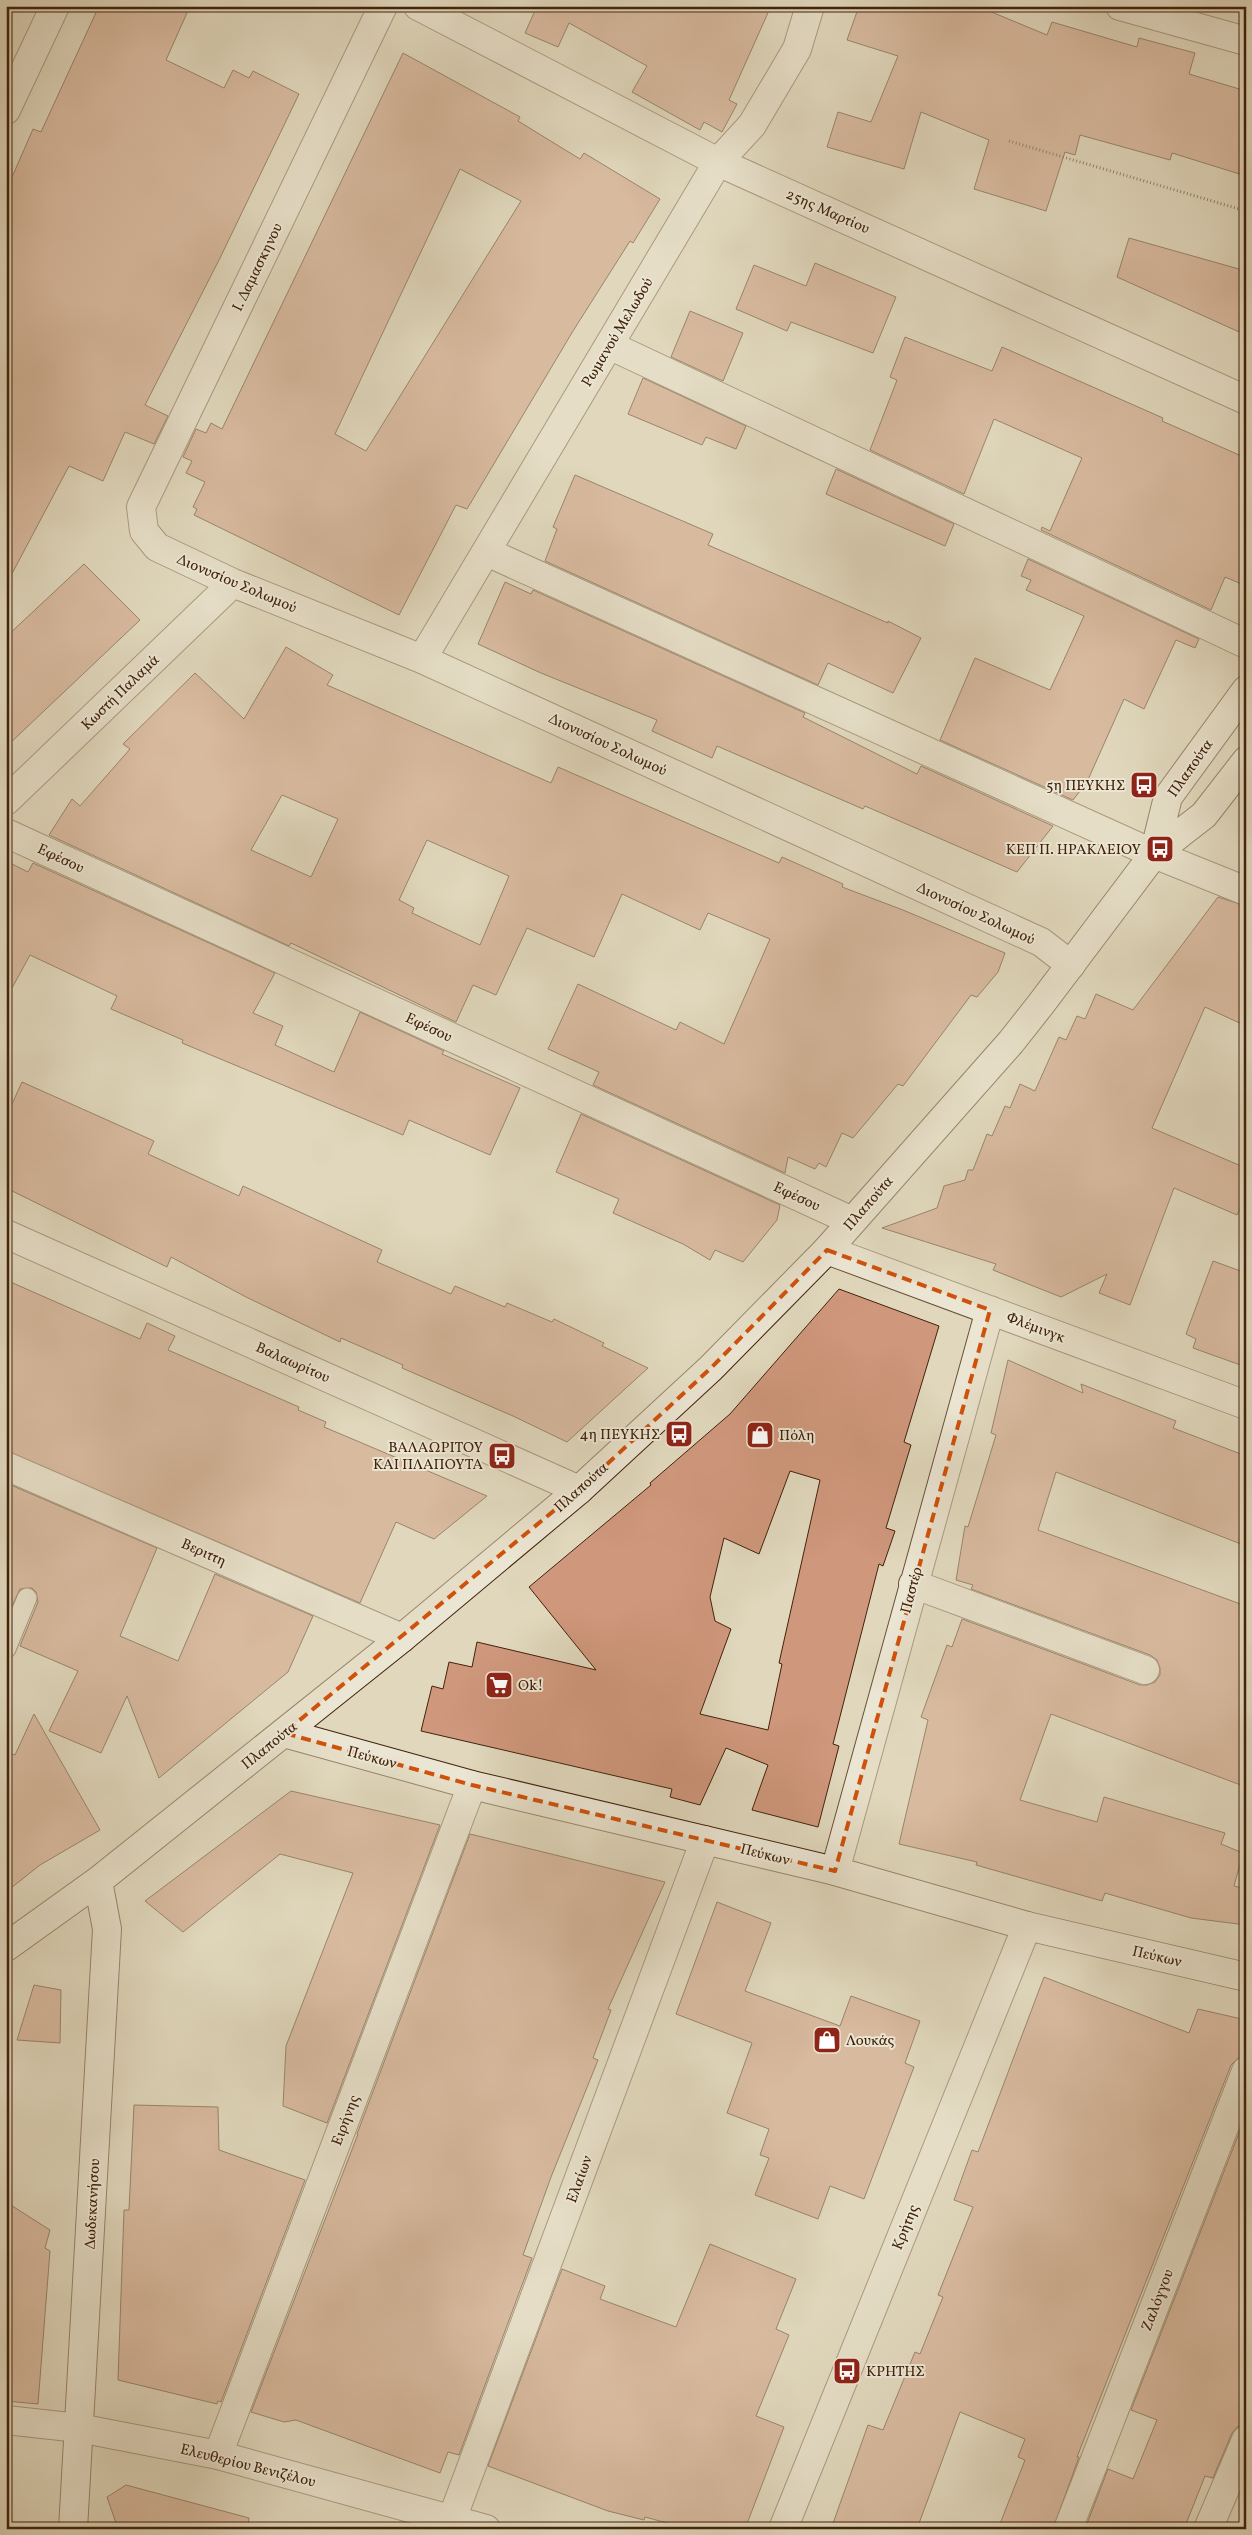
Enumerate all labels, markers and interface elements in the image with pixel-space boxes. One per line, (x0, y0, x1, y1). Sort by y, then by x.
street label: 25ης Μαρτίου (782, 185, 873, 240)
street label: Ι. Δαμασκηνου (228, 220, 289, 315)
street label: Ρωμανού Μελωδού (577, 274, 659, 391)
street label: Διονυσίου Σολωμού (173, 550, 300, 619)
street label: Κωστή Παλαμά (77, 650, 165, 736)
street label: Διονυσίου Σολωμού (545, 709, 670, 782)
street label: Πλαπούτα (1164, 736, 1219, 802)
bus stop icon: 5η ΠΕΥΚΗΣ (1129, 770, 1159, 800)
place label: 5η ΠΕΥΚΗΣ (1046, 776, 1125, 797)
bus stop icon: ΚΕΠ Π. ΗΡΑΚΛΕΙΟΥ (1145, 834, 1175, 864)
street label: Εφέσου (33, 839, 87, 879)
place label: ΚΕΠ Π. ΗΡΑΚΛΕΙΟΥ (1006, 840, 1142, 861)
street label: Διονυσίου Σολωμού (913, 878, 1038, 951)
street label: Εφέσου (401, 1008, 455, 1048)
street label: Πλαπούτα (839, 1172, 899, 1236)
street label: Εφέσου (769, 1177, 823, 1217)
street label: Φλέμινγκ (1003, 1308, 1068, 1349)
street label: Βαλαωρίτου (252, 1338, 333, 1389)
bus stop icon: 4η ΠΕΥΚΗΣ (664, 1419, 694, 1449)
shop icon: Πόλη (745, 1420, 775, 1450)
place label: 4η ΠΕΥΚΗΣ (579, 1425, 660, 1446)
place label: Πόλη (779, 1426, 815, 1447)
place label: ΒΑΛΑΩΡΙΤΟΥ ΚΑΙ ΠΛΑΠΟΥΤΑ (373, 1438, 484, 1476)
bus stop icon: ΒΑΛΑΩΡΙΤΟΥ ΚΑΙ ΠΛΑΠΟΥΤΑ (487, 1441, 517, 1471)
street label: Πλαπούτα (550, 1458, 614, 1518)
street label: Βεριττη (178, 1534, 229, 1573)
street label: Παστέρ (896, 1565, 929, 1616)
supermarket icon: Ok! (484, 1670, 514, 1700)
place label: Ok! (518, 1676, 543, 1697)
street label: Πλαπούτα (237, 1717, 302, 1775)
street label: Πεύκων (345, 1742, 399, 1775)
street label: Πεύκων (738, 1839, 792, 1872)
street label: Πεύκων (1130, 1942, 1183, 1973)
shop icon: Λουκάς (812, 2025, 842, 2055)
place label: Λουκάς (846, 2031, 895, 2052)
street label: Ειρήνης (327, 2092, 366, 2149)
street label: Ελαίων (562, 2153, 599, 2206)
street label: Δωδεκανήσου (81, 2158, 106, 2250)
street label: Κρήτης (888, 2201, 925, 2253)
street label: Ζαλόγγου (1137, 2267, 1180, 2334)
bus stop icon: ΚΡΗΤΗΣ (832, 2356, 862, 2386)
place label: ΚΡΗΤΗΣ (866, 2362, 925, 2383)
street label: Ελευθερίου Βενιζέλου (178, 2439, 318, 2493)

